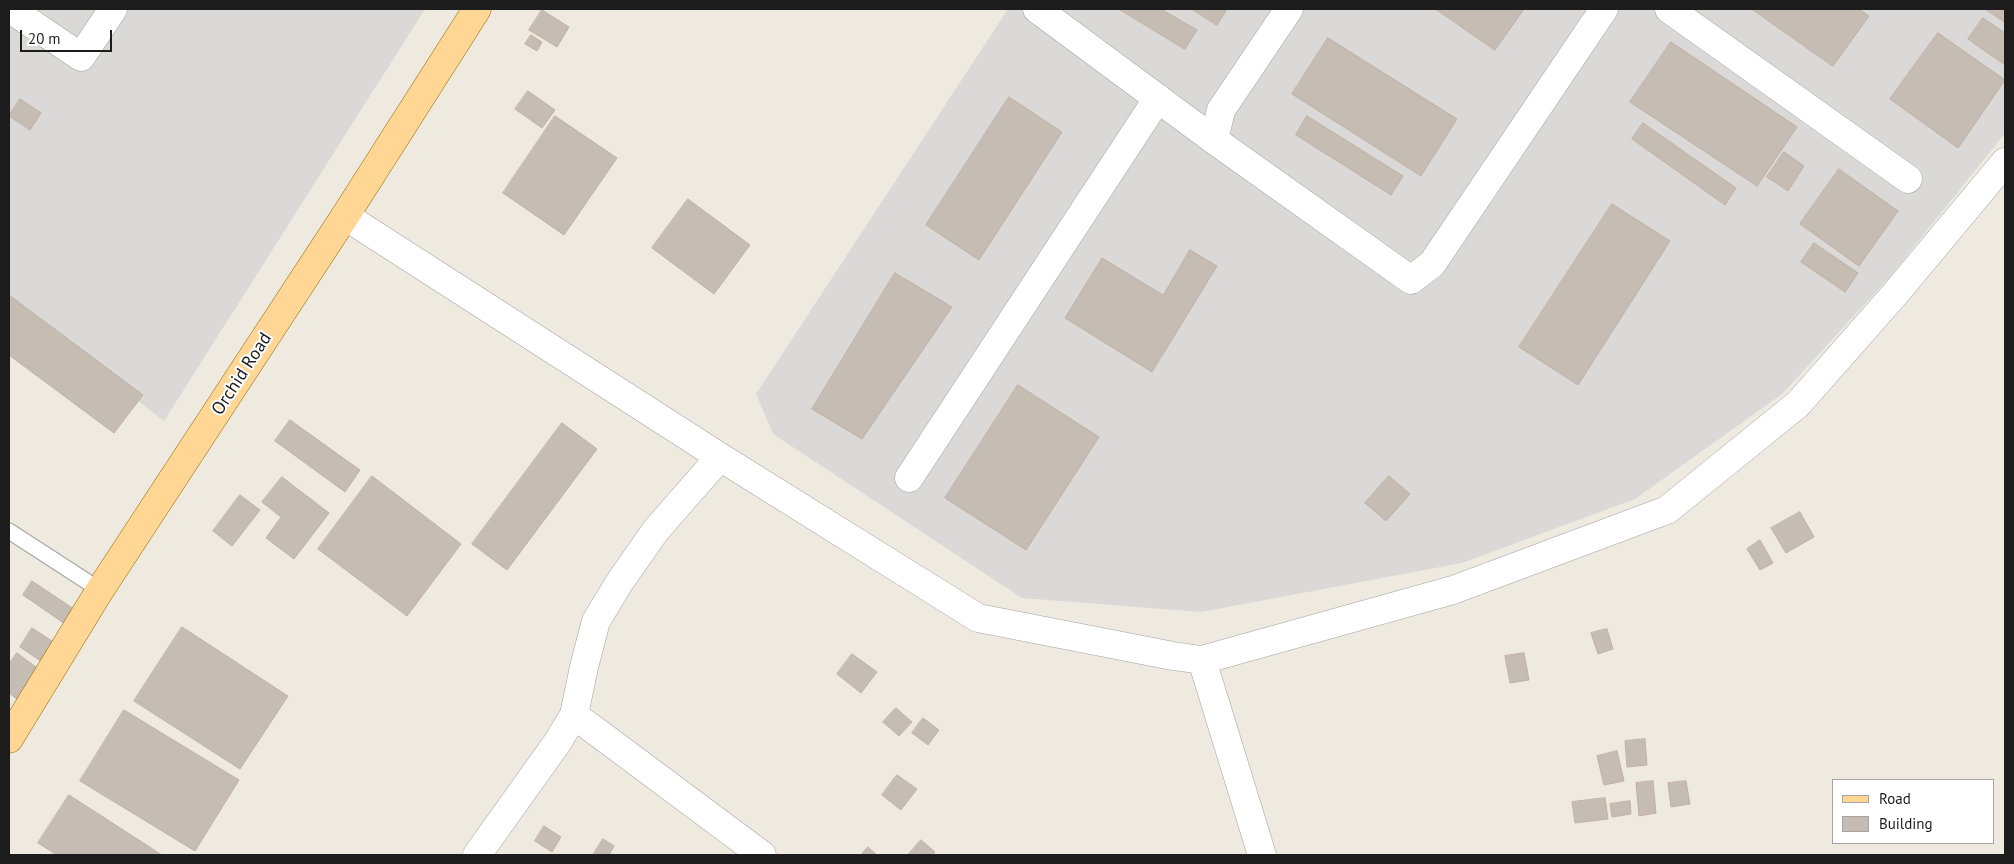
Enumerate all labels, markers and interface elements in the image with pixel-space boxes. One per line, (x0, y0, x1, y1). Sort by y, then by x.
scale bar (22, 20, 115, 52)
text: 20 m (28, 29, 61, 48)
street label: Orchid Road (207, 329, 277, 419)
legend (1832, 779, 1994, 844)
text: Road (1879, 789, 1911, 808)
text: Building (1879, 814, 1933, 833)

